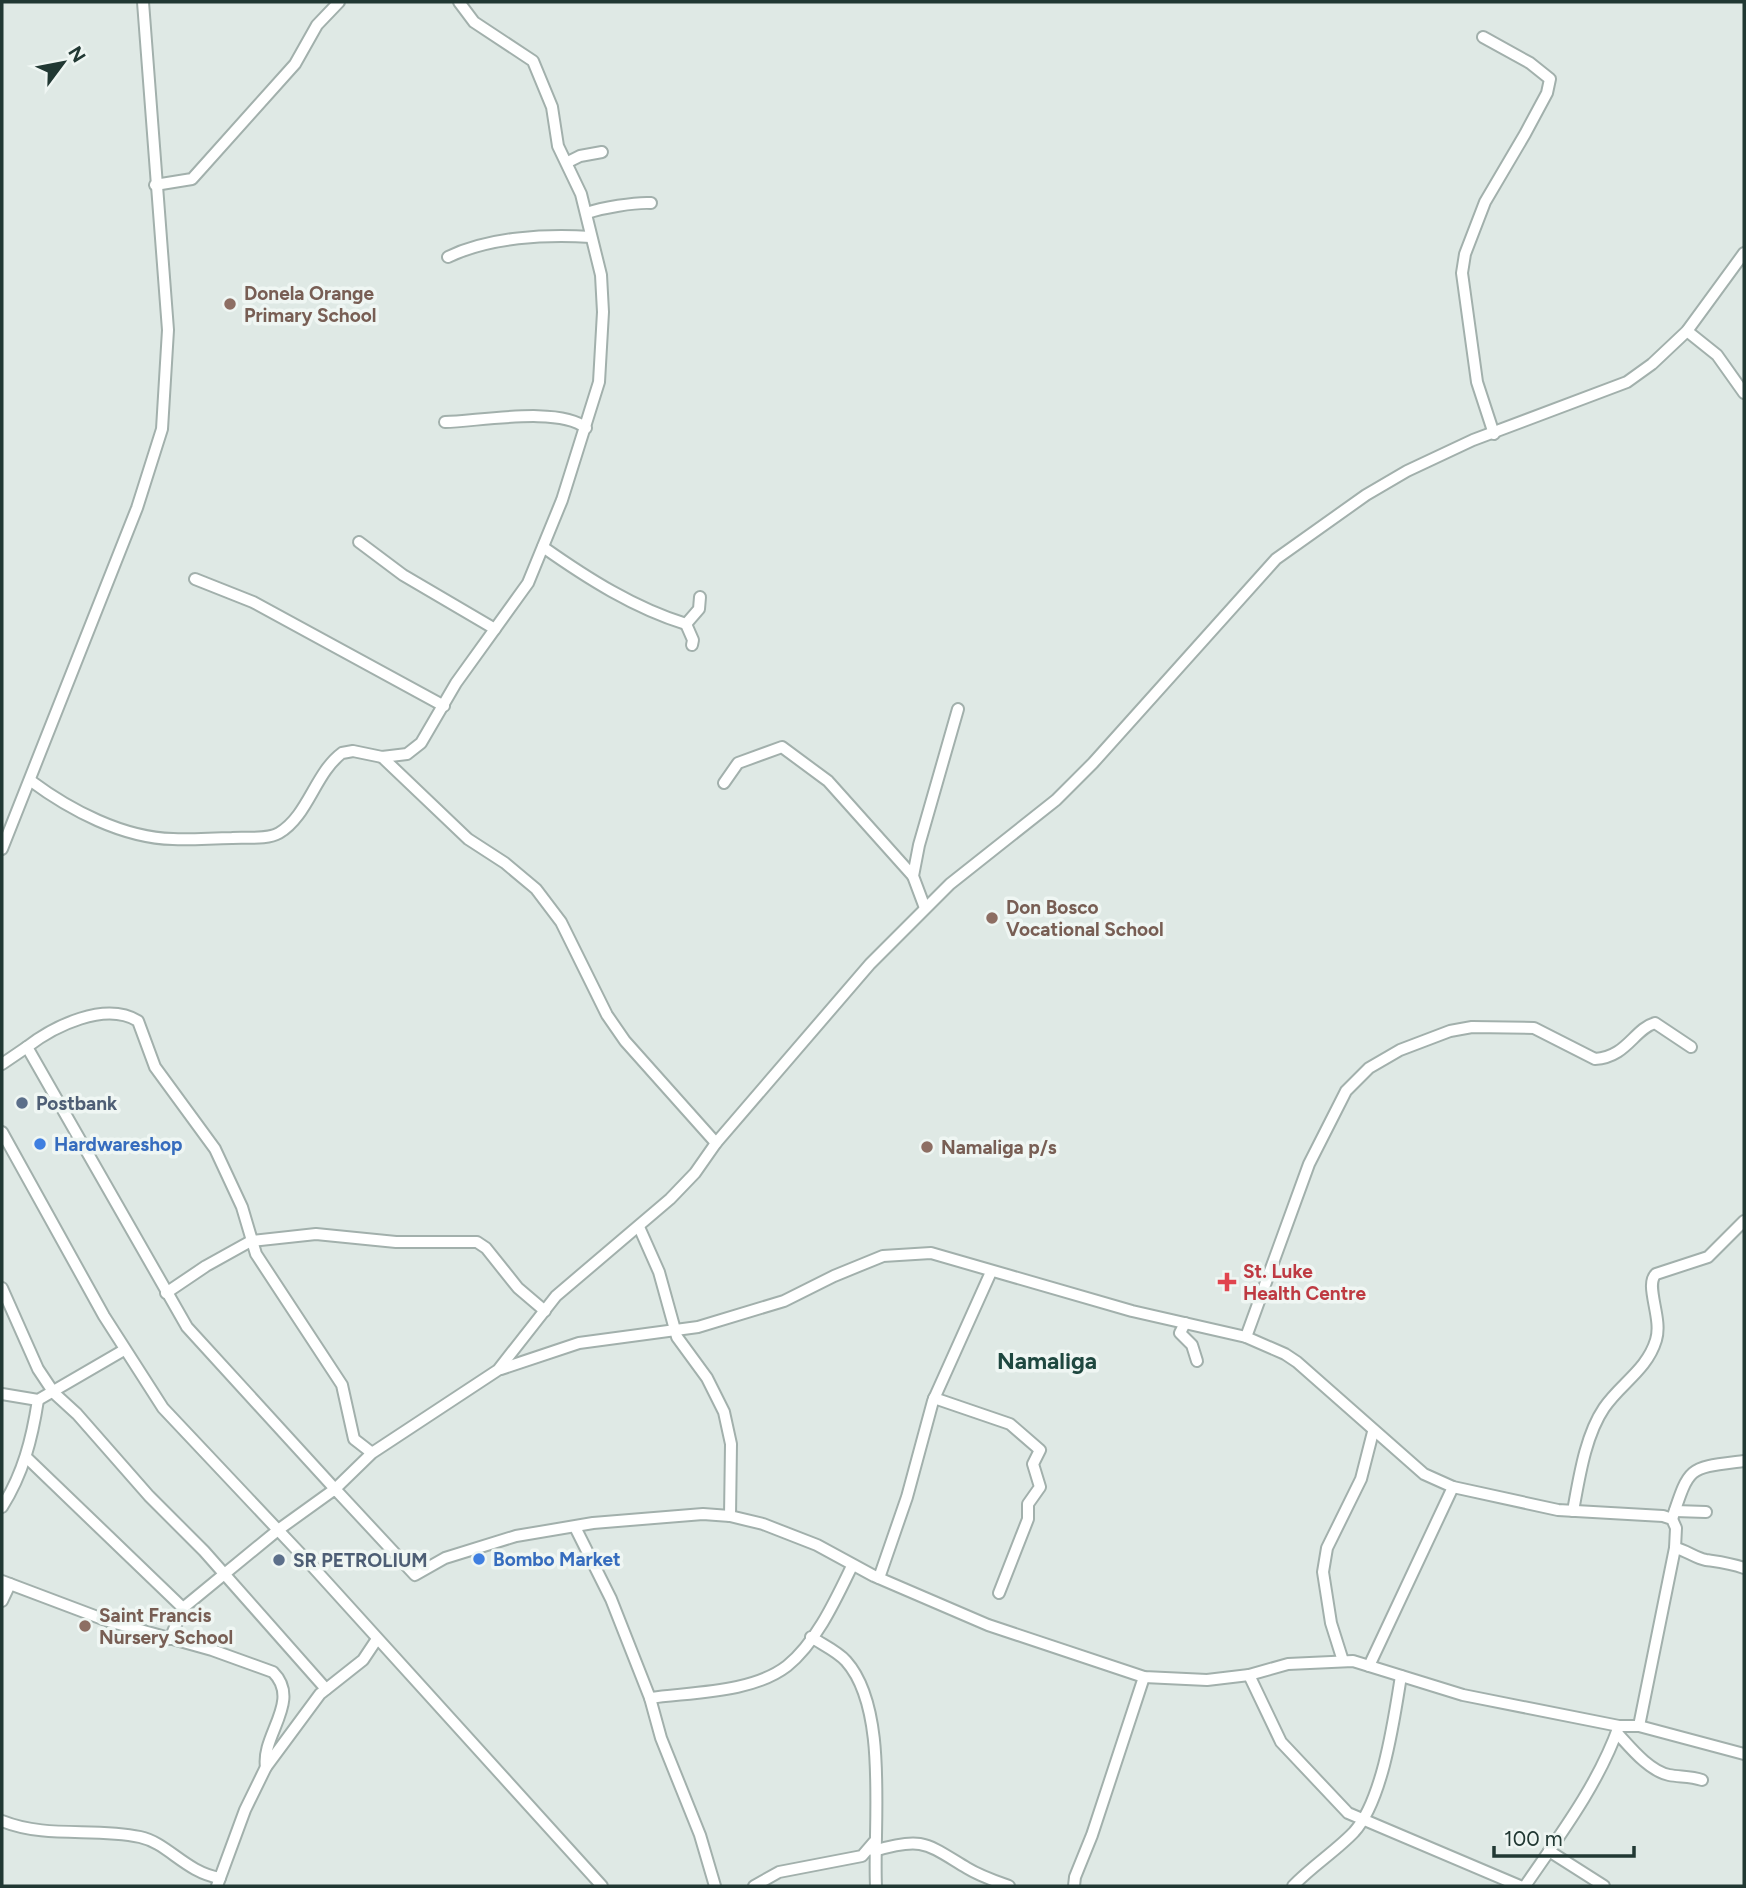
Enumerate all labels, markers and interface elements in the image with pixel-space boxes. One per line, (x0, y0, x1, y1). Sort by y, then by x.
north arrow (28, 28, 98, 98)
text: N (63, 42, 91, 67)
place label: Donela Orange Primary School (244, 282, 376, 327)
marker: Donela Orange Primary School (222, 296, 238, 312)
place label: Don Bosco Vocational School (1006, 896, 1164, 941)
marker: Don Bosco Vocational School (984, 910, 1000, 926)
place label: Postbank (36, 1092, 118, 1115)
marker: Postbank (14, 1095, 30, 1111)
place label: Hardwareshop (54, 1133, 182, 1156)
marker: Hardwareshop (32, 1136, 48, 1152)
place label: Namaliga p/s (941, 1136, 1057, 1159)
marker: Namaliga p/s (919, 1139, 935, 1155)
place label: St. Luke Health Centre (1243, 1260, 1366, 1305)
marker: St. Luke Health Centre (1217, 1272, 1237, 1292)
district label: Namaliga (997, 1347, 1097, 1375)
place label: Bombo Market (493, 1548, 621, 1571)
place label: SR PETROLIUM (293, 1549, 428, 1572)
marker: Bombo Market (471, 1551, 487, 1567)
marker: SR PETROLIUM (271, 1552, 287, 1568)
place label: Saint Francis Nursery School (99, 1604, 233, 1649)
marker: Saint Francis Nursery School (77, 1618, 93, 1634)
scale bar (1494, 1814, 1634, 1858)
text: 100 m (1504, 1826, 1563, 1851)

